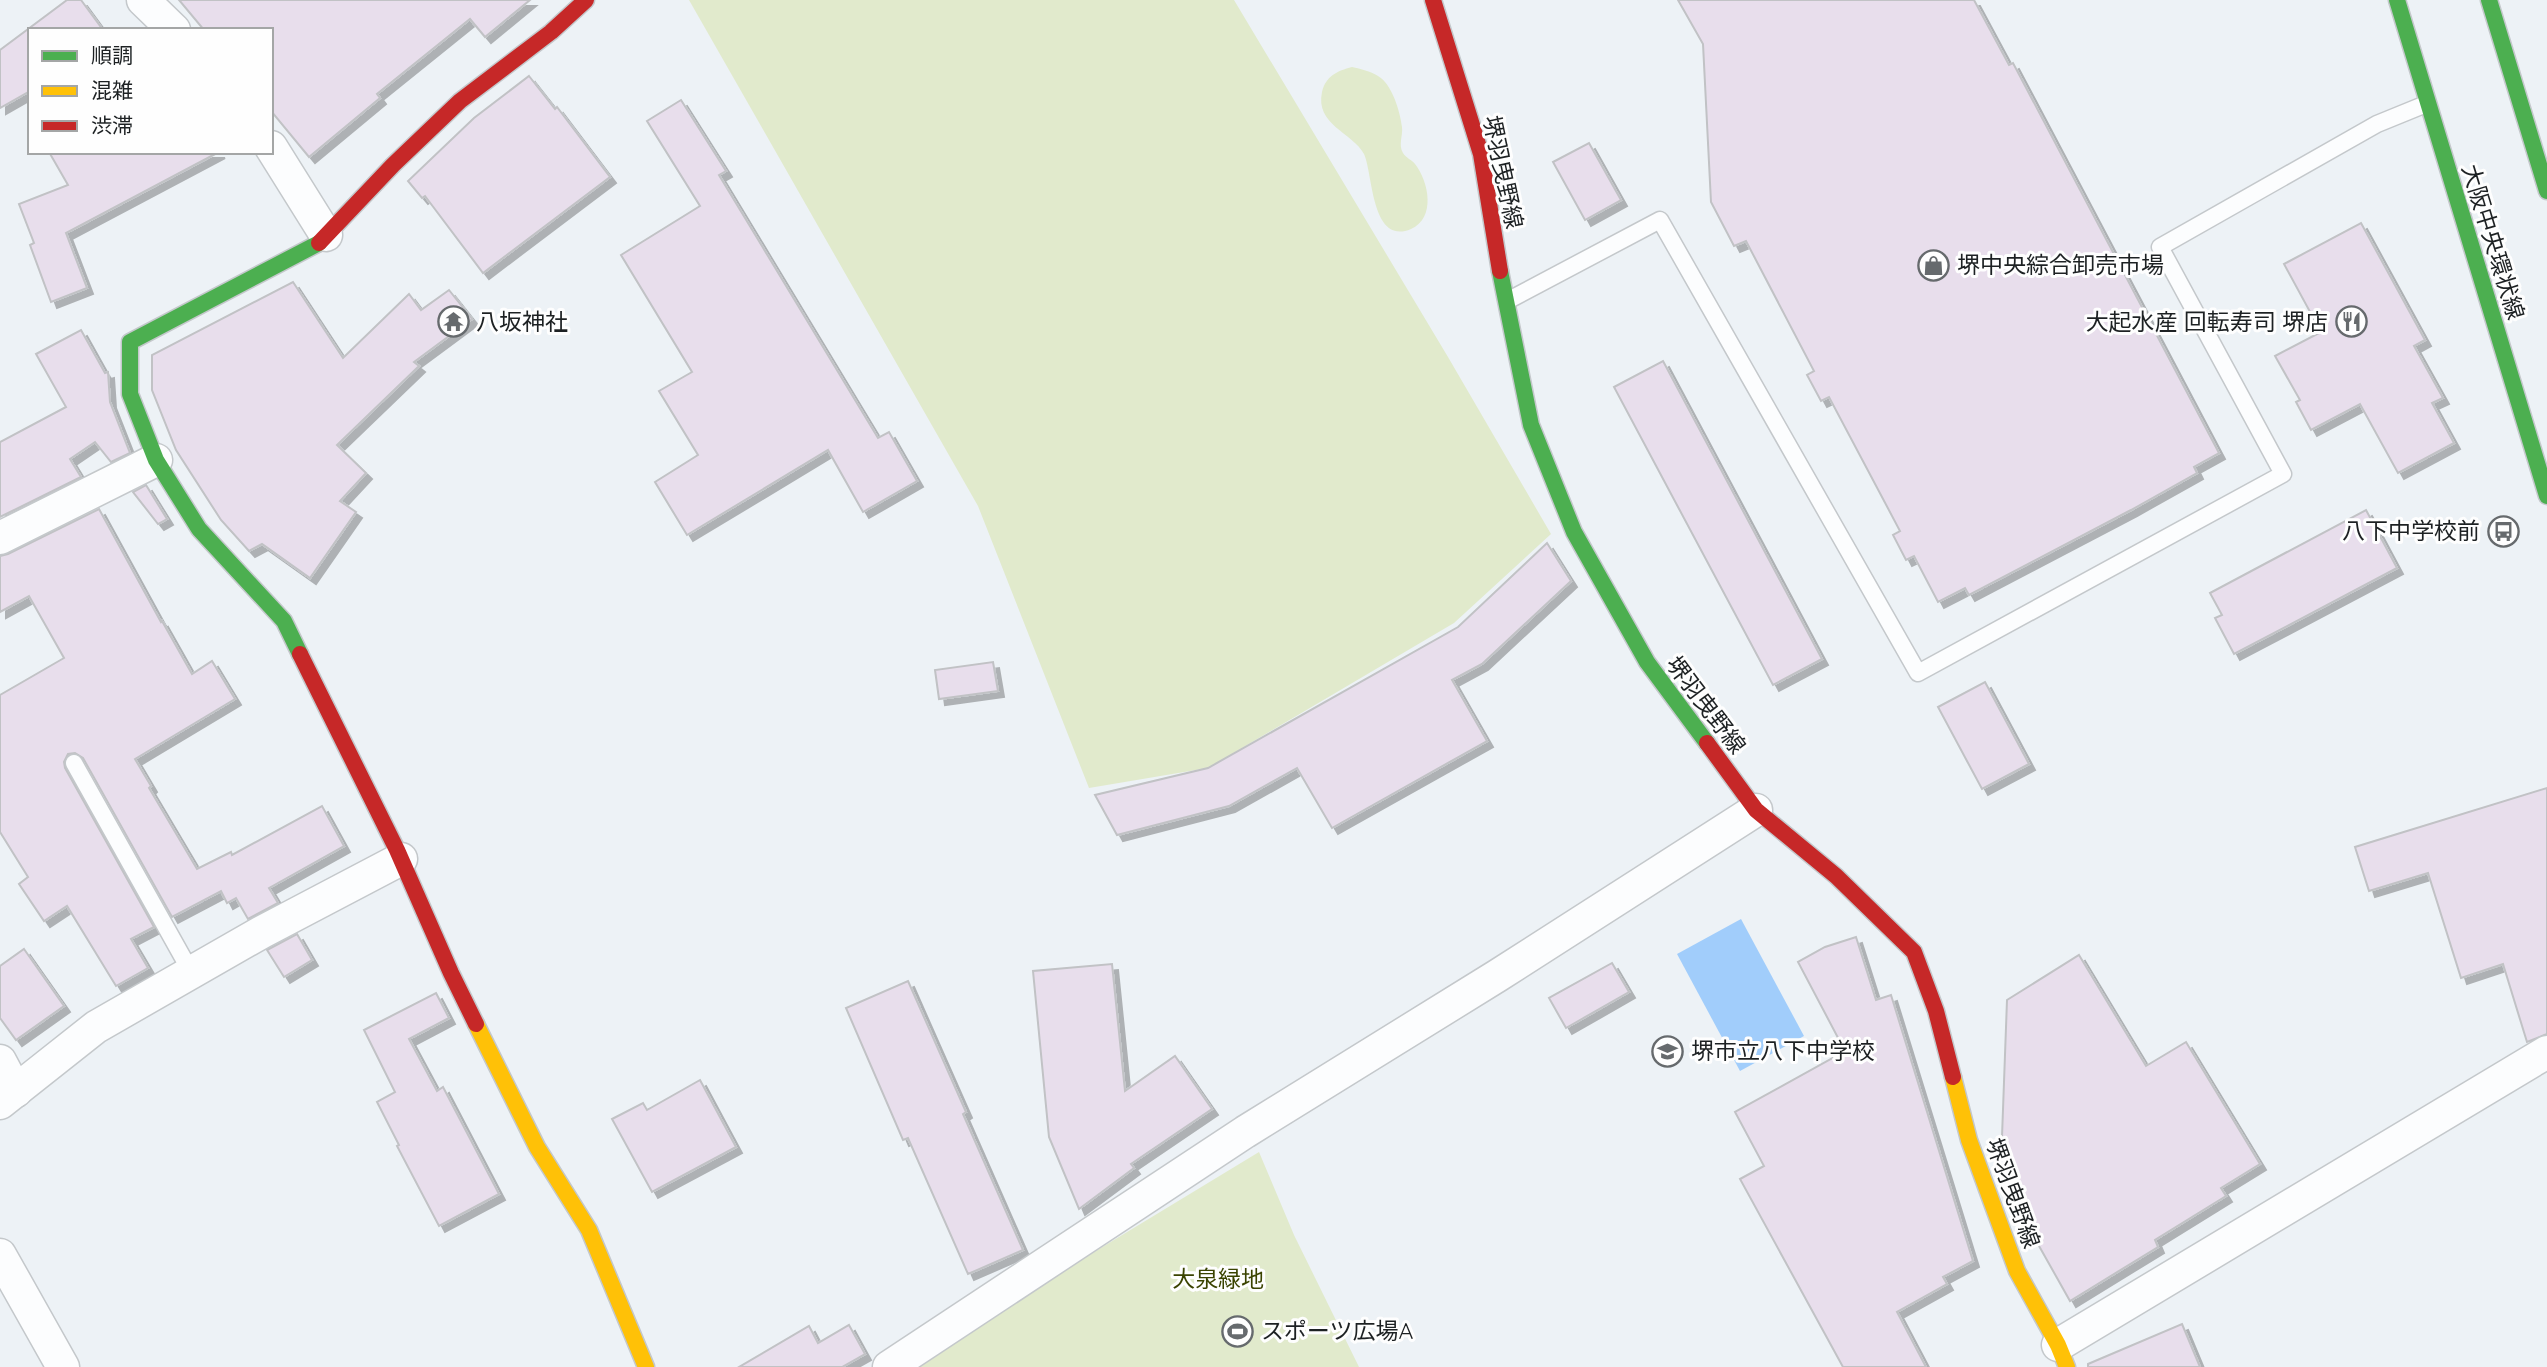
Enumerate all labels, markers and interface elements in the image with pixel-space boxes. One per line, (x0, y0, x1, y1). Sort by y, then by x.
legend (28, 28, 273, 154)
text: 順調 (91, 42, 133, 68)
text: 混雑 (91, 77, 133, 103)
text: 渋滞 (91, 112, 133, 138)
street label: 堺羽曳野線 (1477, 113, 1530, 231)
street label: 大阪中央環状線 (2456, 161, 2531, 323)
shop icon: 堺中央綜合卸売市場 (1917, 248, 1951, 282)
place label: 堺中央綜合卸売市場 (1957, 250, 2164, 279)
temple icon: 八坂神社 (436, 305, 470, 339)
restaurant icon: 大起水産 回転寿司 堺店 (2334, 305, 2368, 339)
place label: 八坂神社 (476, 307, 568, 336)
place label: 大起水産 回転寿司 堺店 (2085, 307, 2328, 336)
bus stop icon: 八下中学校前 (2486, 514, 2520, 548)
place label: 八下中学校前 (2342, 516, 2480, 545)
street label: 堺羽曳野線 (1660, 650, 1753, 759)
school or university icon: 堺市立八下中学校 (1651, 1034, 1685, 1068)
place label: 堺市立八下中学校 (1691, 1036, 1875, 1065)
street label: 堺羽曳野線 (1980, 1134, 2047, 1252)
park label: 大泉緑地 (1172, 1264, 1264, 1293)
sports icon: スポーツ広場A (1221, 1314, 1255, 1348)
place label: スポーツ広場A (1261, 1316, 1414, 1345)

